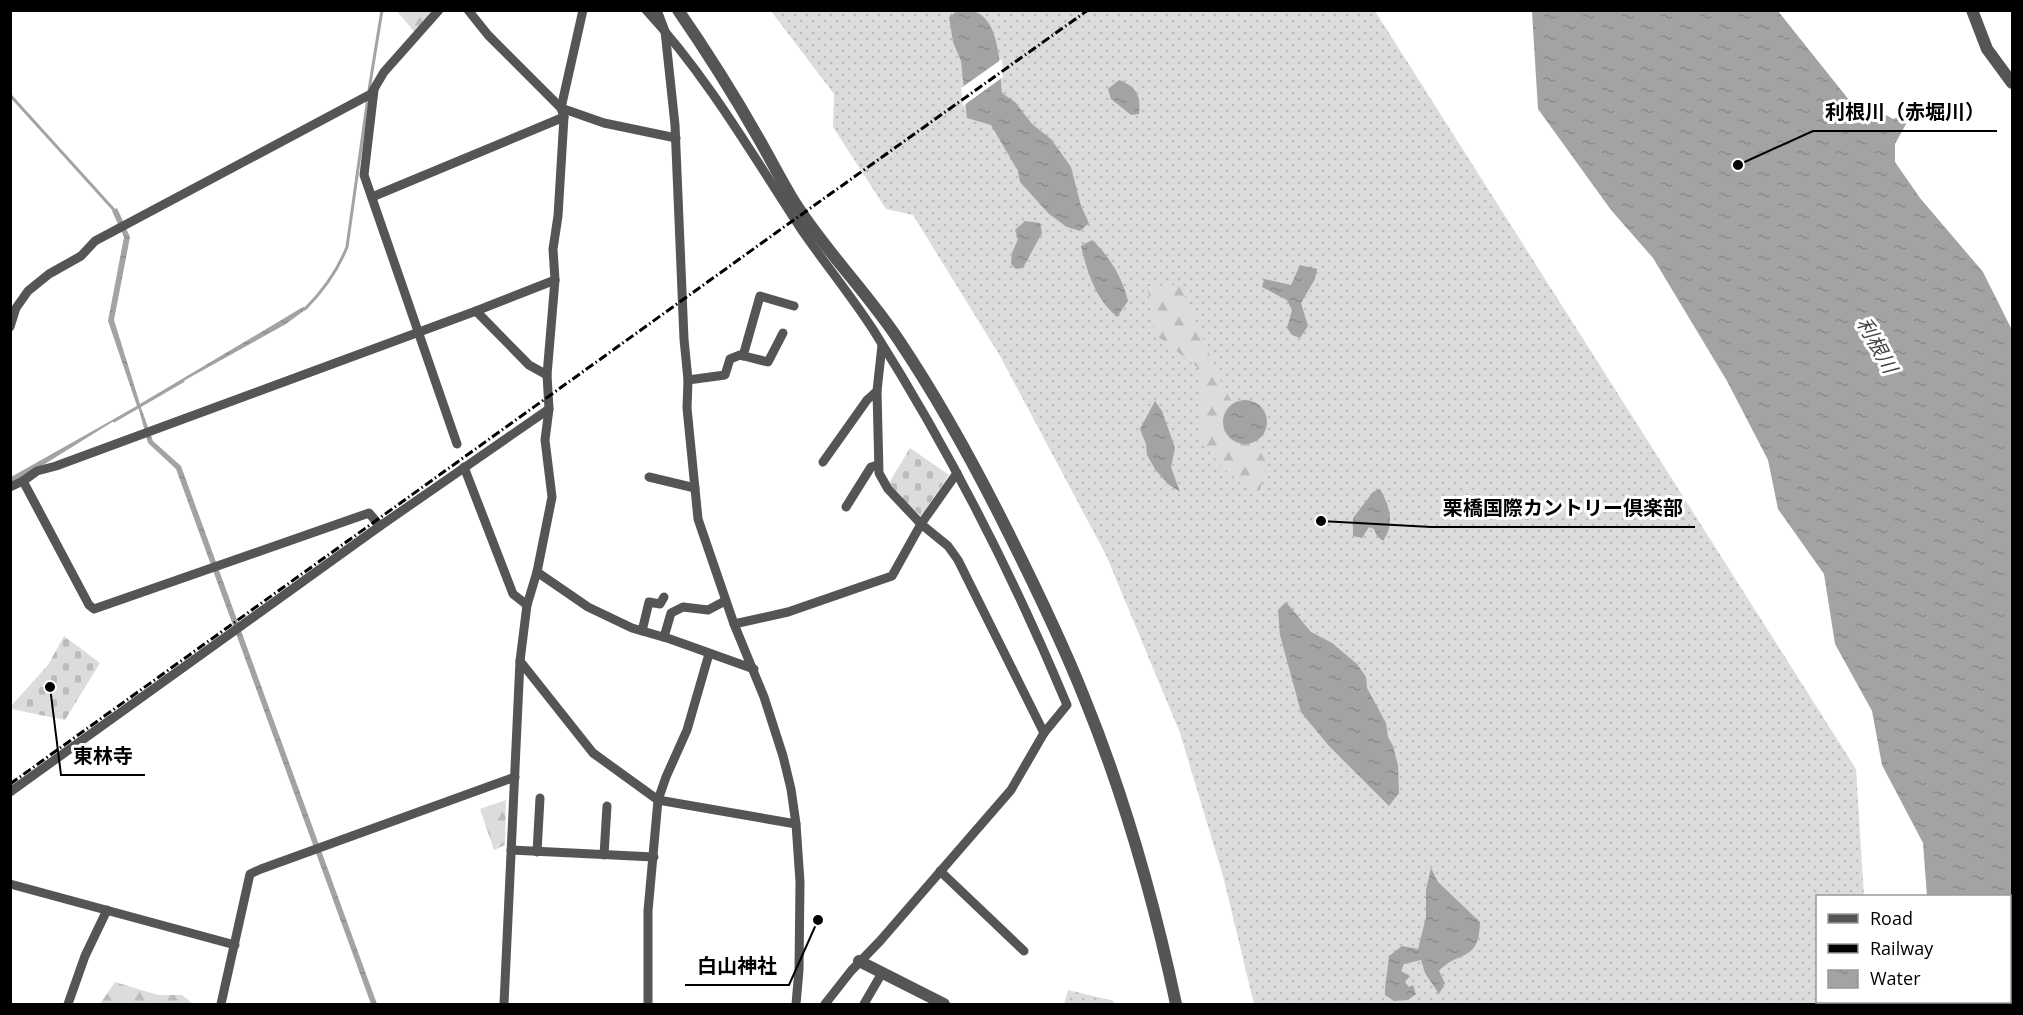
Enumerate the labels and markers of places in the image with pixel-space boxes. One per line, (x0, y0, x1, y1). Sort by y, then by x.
callout: 利根川（赤堀川） (1813, 93, 1997, 131)
callout: 栗橋国際カントリー倶楽部 (1431, 489, 1695, 527)
callout: 東林寺 (61, 737, 145, 775)
callout: 白山神社 (685, 947, 789, 985)

